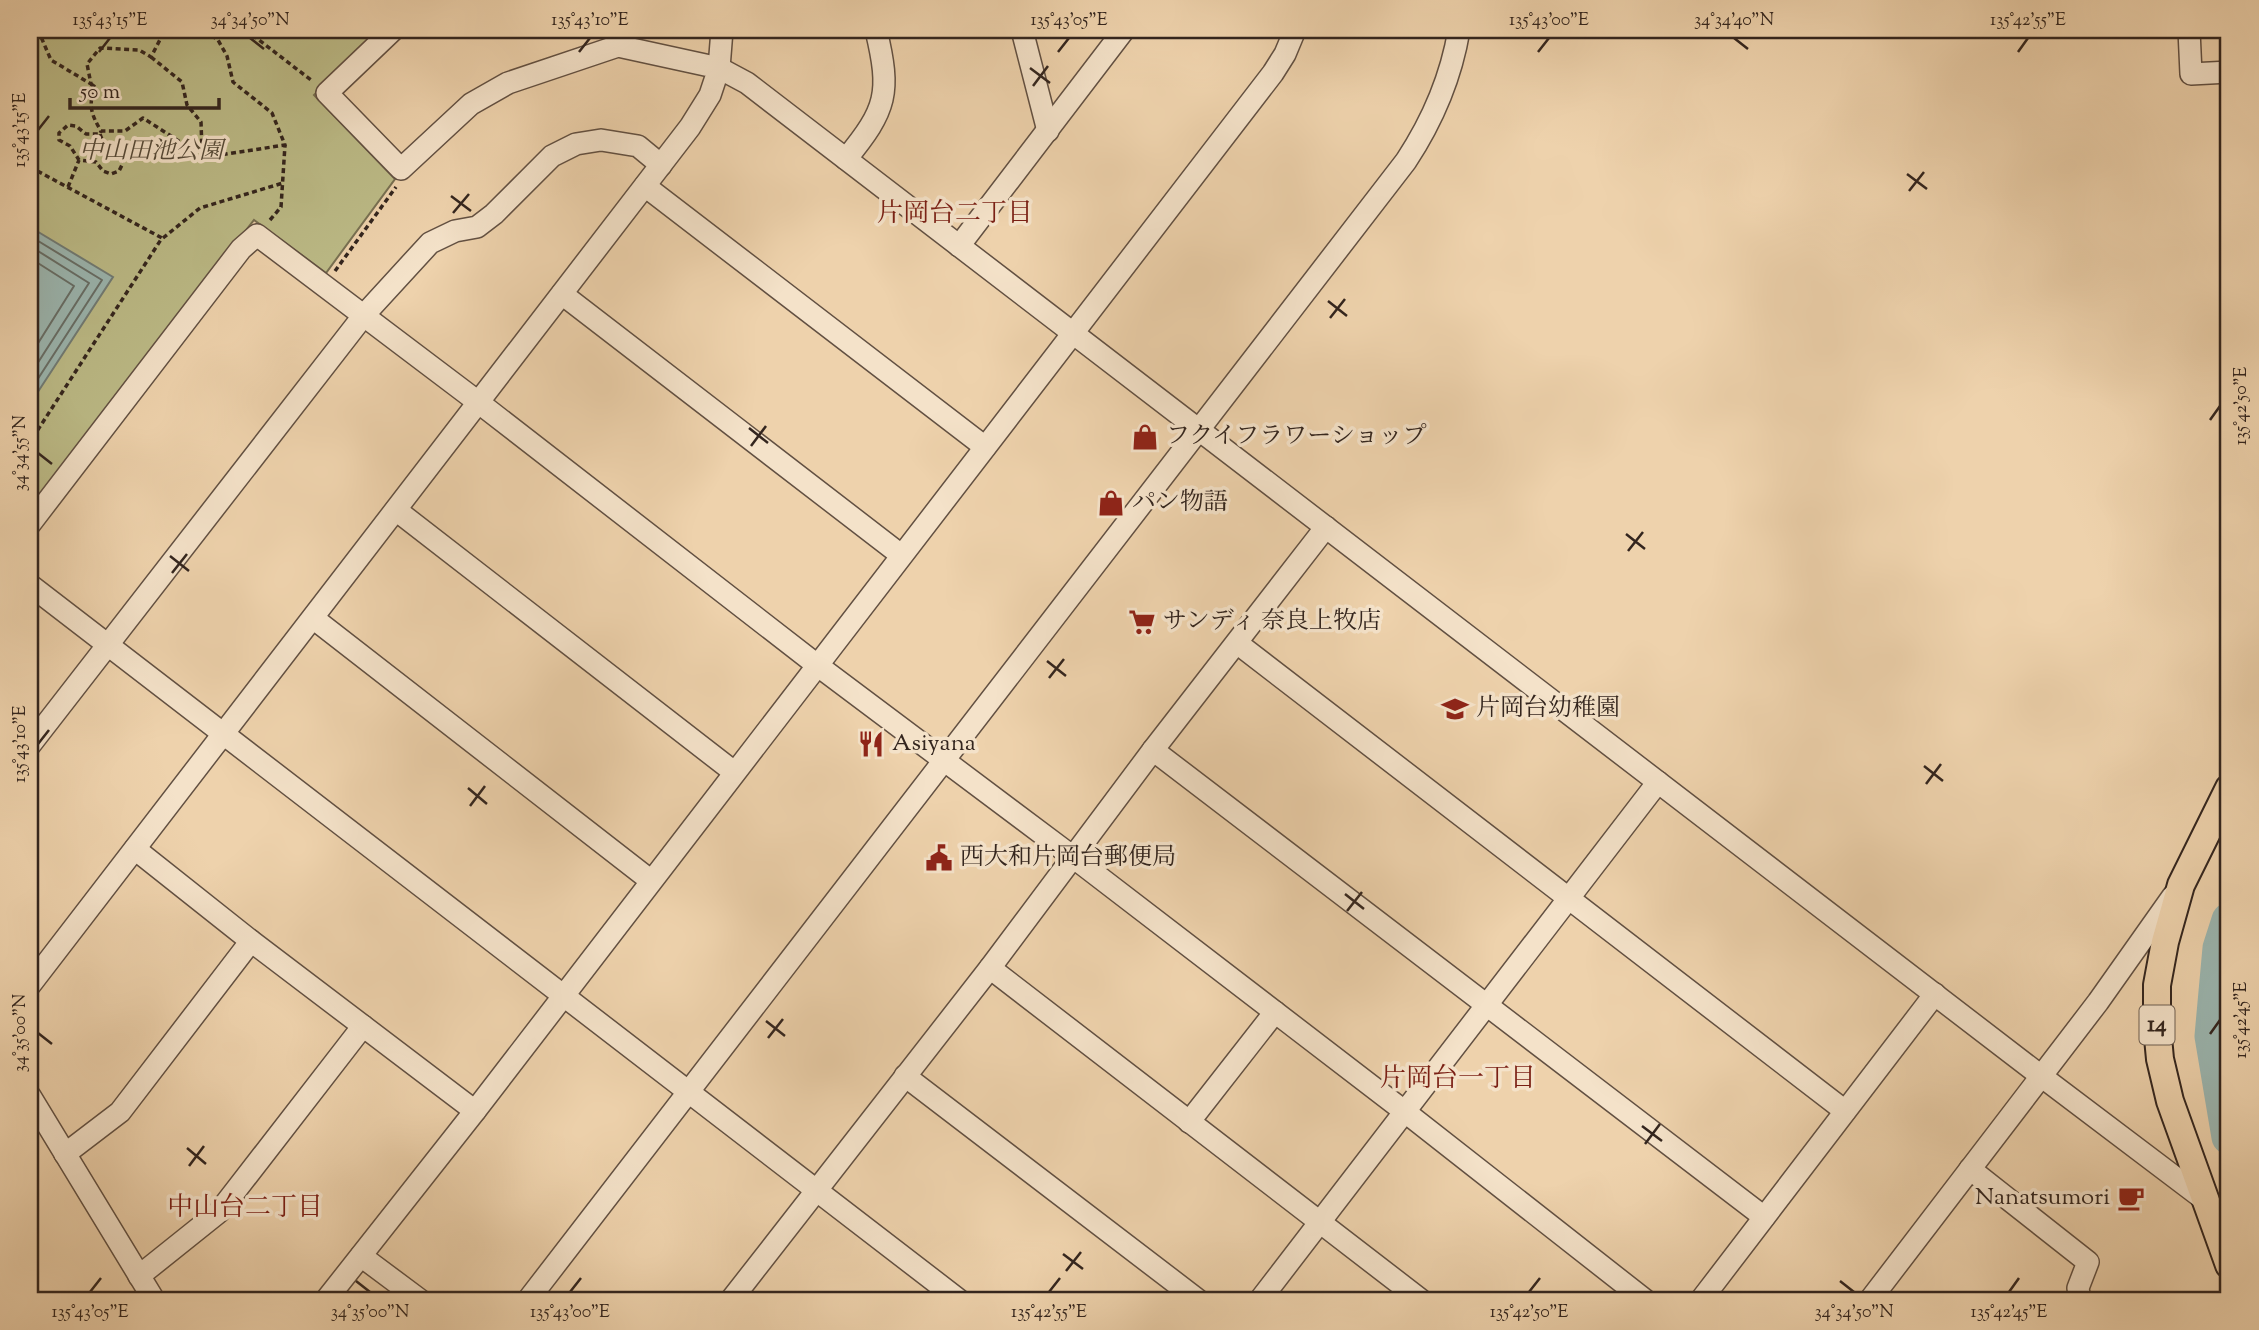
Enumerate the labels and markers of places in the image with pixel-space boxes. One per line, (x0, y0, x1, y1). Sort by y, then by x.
place label: フクイフラワーショップ (1166, 420, 1426, 454)
shop icon: フクイフラワーショップ (1130, 422, 1160, 452)
place label: パン物語 (1132, 486, 1228, 520)
shop icon: パン物語 (1096, 488, 1126, 518)
place label: サンディ 奈良上牧店 (1163, 605, 1381, 639)
supermarket icon: サンディ 奈良上牧店 (1127, 607, 1157, 637)
place label: 片岡台幼稚園 (1476, 692, 1620, 726)
school or university icon: 片岡台幼稚園 (1440, 694, 1470, 724)
place label: Asiyana (892, 727, 976, 761)
restaurant icon: Asiyana (856, 729, 886, 759)
place label: 西大和片岡台郵便局 (960, 841, 1176, 875)
public building icon: 西大和片岡台郵便局 (924, 843, 954, 873)
place label: Nanatsumori (1975, 1181, 2110, 1215)
cafe icon: Nanatsumori (2116, 1183, 2146, 1213)

